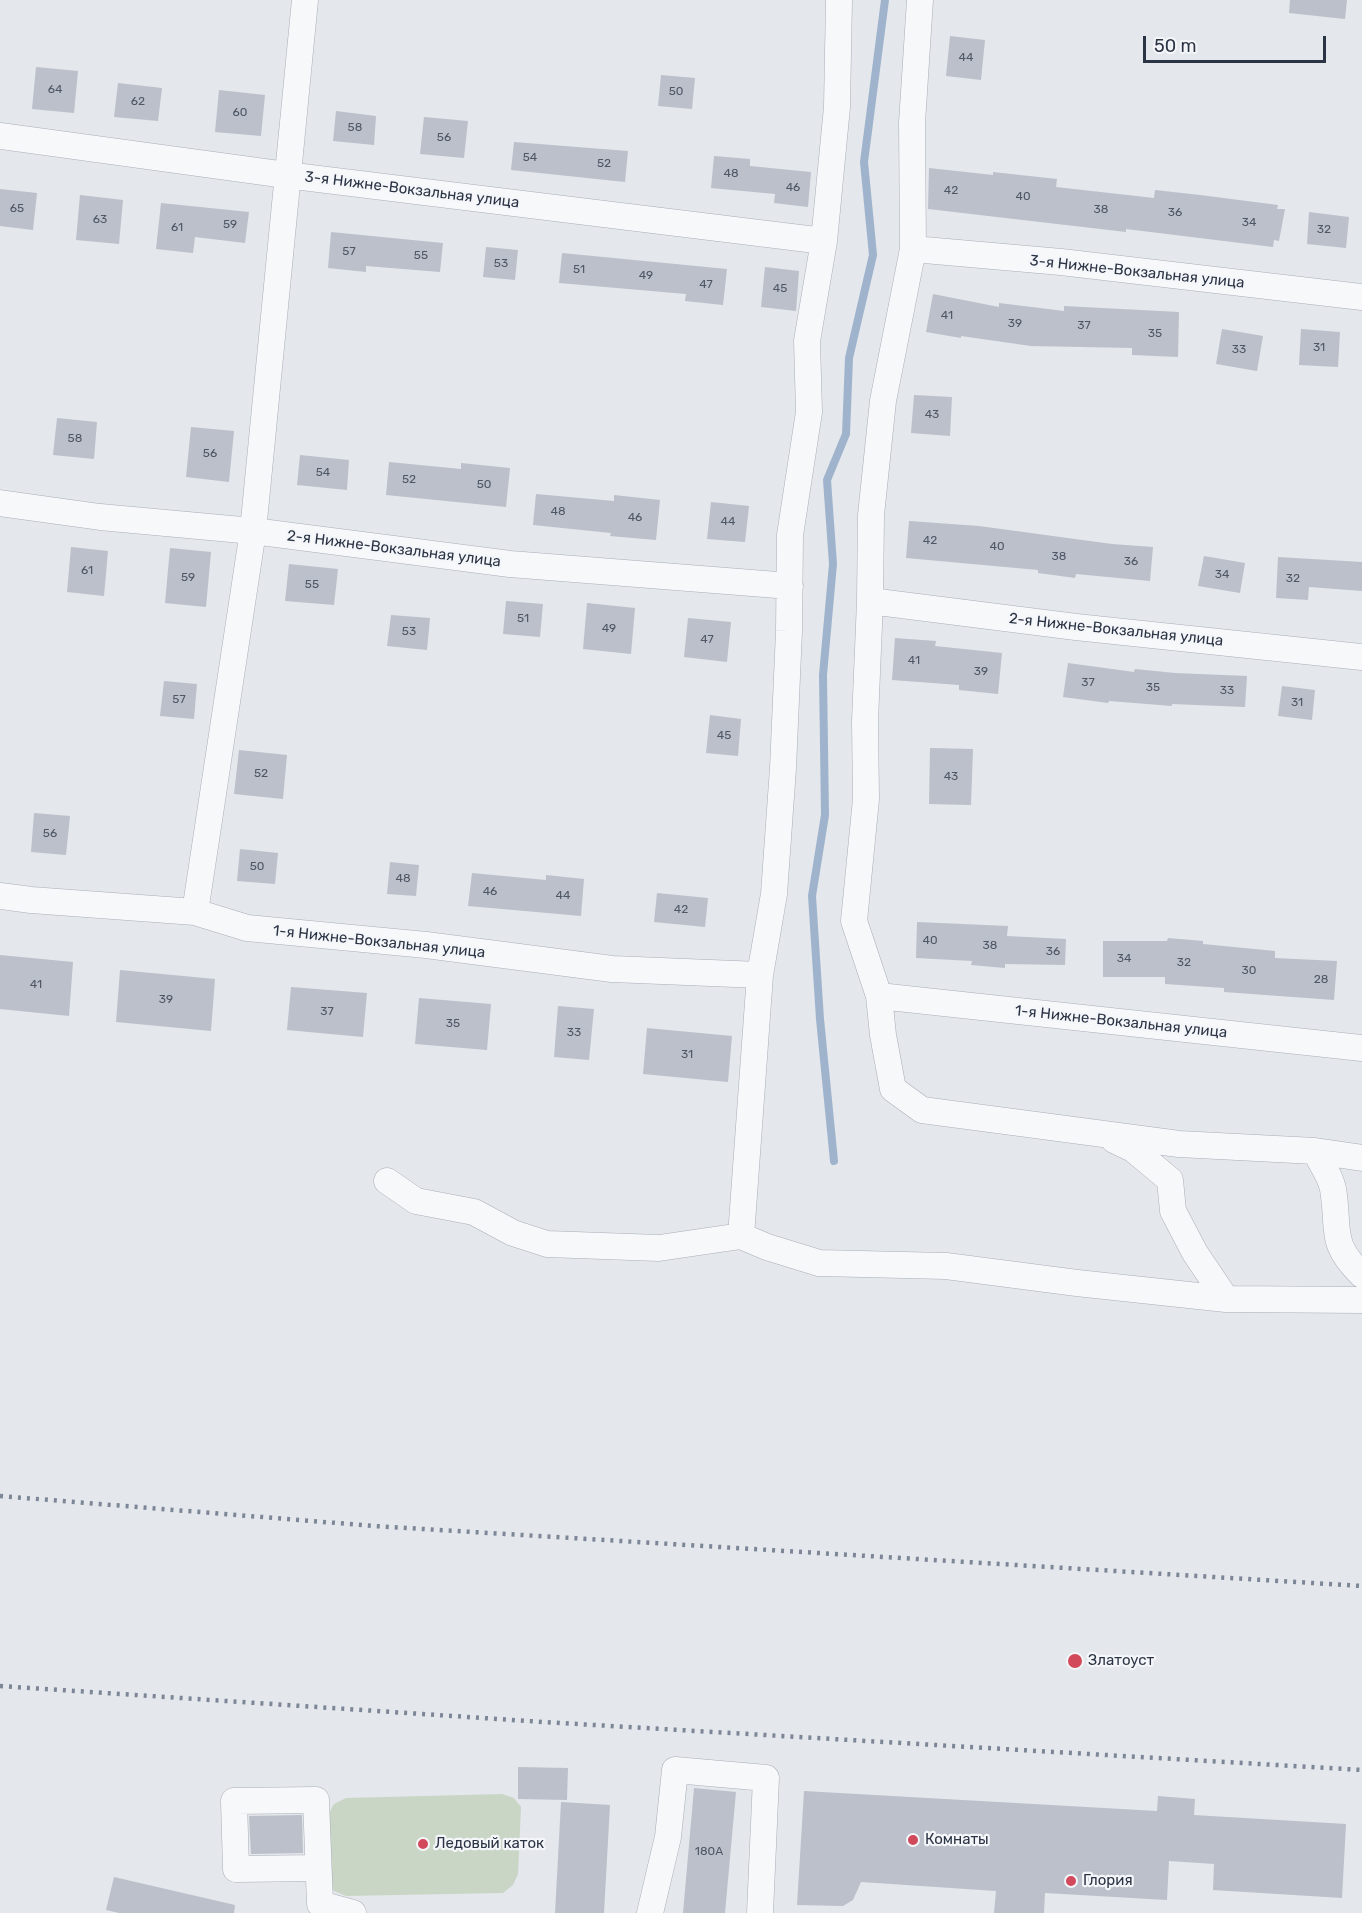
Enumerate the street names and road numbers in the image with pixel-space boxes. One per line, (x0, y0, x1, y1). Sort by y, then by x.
street label: 3-я Нижне-Вокзальная улица (304, 168, 520, 212)
street label: 3-я Нижне-Вокзальная улица (1029, 252, 1245, 292)
street label: 2-я Нижне-Вокзальная улица (286, 527, 502, 571)
street label: 2-я Нижне-Вокзальная улица (1008, 610, 1224, 650)
street label: 1-я Нижне-Вокзальная улица (272, 922, 486, 962)
street label: 1-я Нижне-Вокзальная улица (1014, 1002, 1228, 1042)

